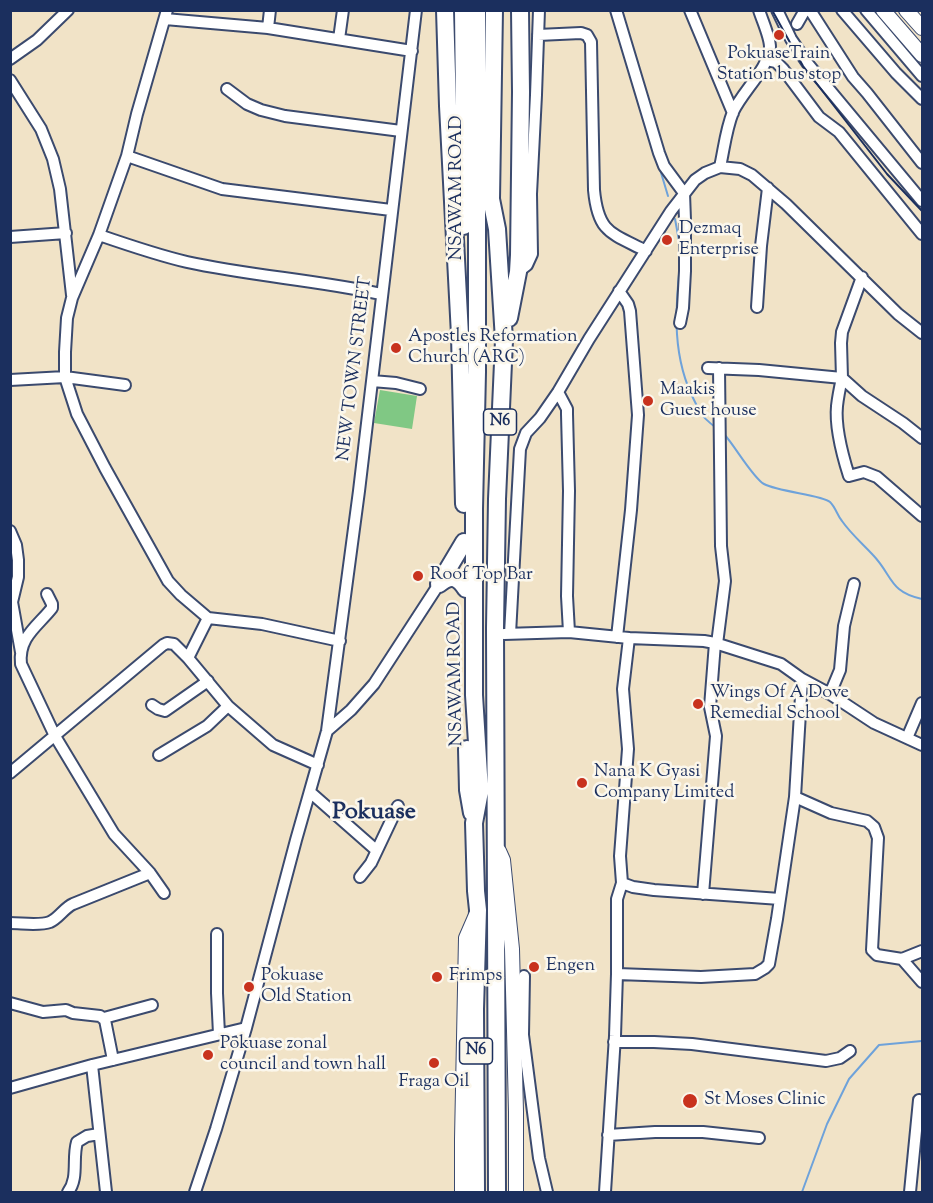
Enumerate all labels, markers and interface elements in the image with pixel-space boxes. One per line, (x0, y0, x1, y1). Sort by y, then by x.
marker: PokuaseTrain Station bus stop (772, 28, 786, 42)
place label: PokuaseTrain Station bus stop (717, 44, 841, 86)
street label: NSAWAM ROAD (447, 116, 469, 260)
place label: Dezmaq Enterprise (679, 219, 759, 262)
marker: Dezmaq Enterprise (660, 233, 674, 247)
street label: NEW TOWN STREET (334, 276, 378, 462)
place label: Apostles Reformation Church (ARC) (408, 327, 578, 370)
marker: Apostles Reformation Church (ARC) (389, 341, 403, 355)
place label: Maakis Guest house (660, 380, 757, 422)
marker: Maakis Guest house (641, 394, 655, 408)
road number: N6 (484, 409, 516, 435)
place label: Roof Top Bar (430, 565, 533, 587)
marker: Roof Top Bar (411, 569, 425, 583)
street label: NSAWAM ROAD (445, 601, 469, 747)
place label: Wings Of A Dove Remedial School (710, 683, 849, 726)
marker: Wings Of A Dove Remedial School (691, 697, 705, 711)
place label: Nana K Gyasi Company Limited (594, 762, 734, 804)
marker: Nana K Gyasi Company Limited (575, 776, 589, 790)
district label: Pokuase (332, 800, 416, 828)
place label: Engen (546, 956, 595, 978)
marker: Engen (527, 960, 541, 974)
place label: Pokuase Old Station (261, 966, 352, 1008)
place label: Frimps (449, 966, 502, 988)
marker: Frimps (430, 970, 444, 984)
marker: Pokuase Old Station (242, 980, 256, 994)
place label: Pokuase zonal council and town hall (220, 1034, 386, 1076)
road number: N6 (460, 1038, 492, 1064)
marker: Pokuase zonal council and town hall (201, 1048, 215, 1062)
marker: Fraga Oil (427, 1056, 441, 1070)
place label: Fraga Oil (399, 1072, 469, 1094)
place label: St Moses Clinic (704, 1090, 826, 1112)
marker: St Moses Clinic (681, 1092, 699, 1110)

